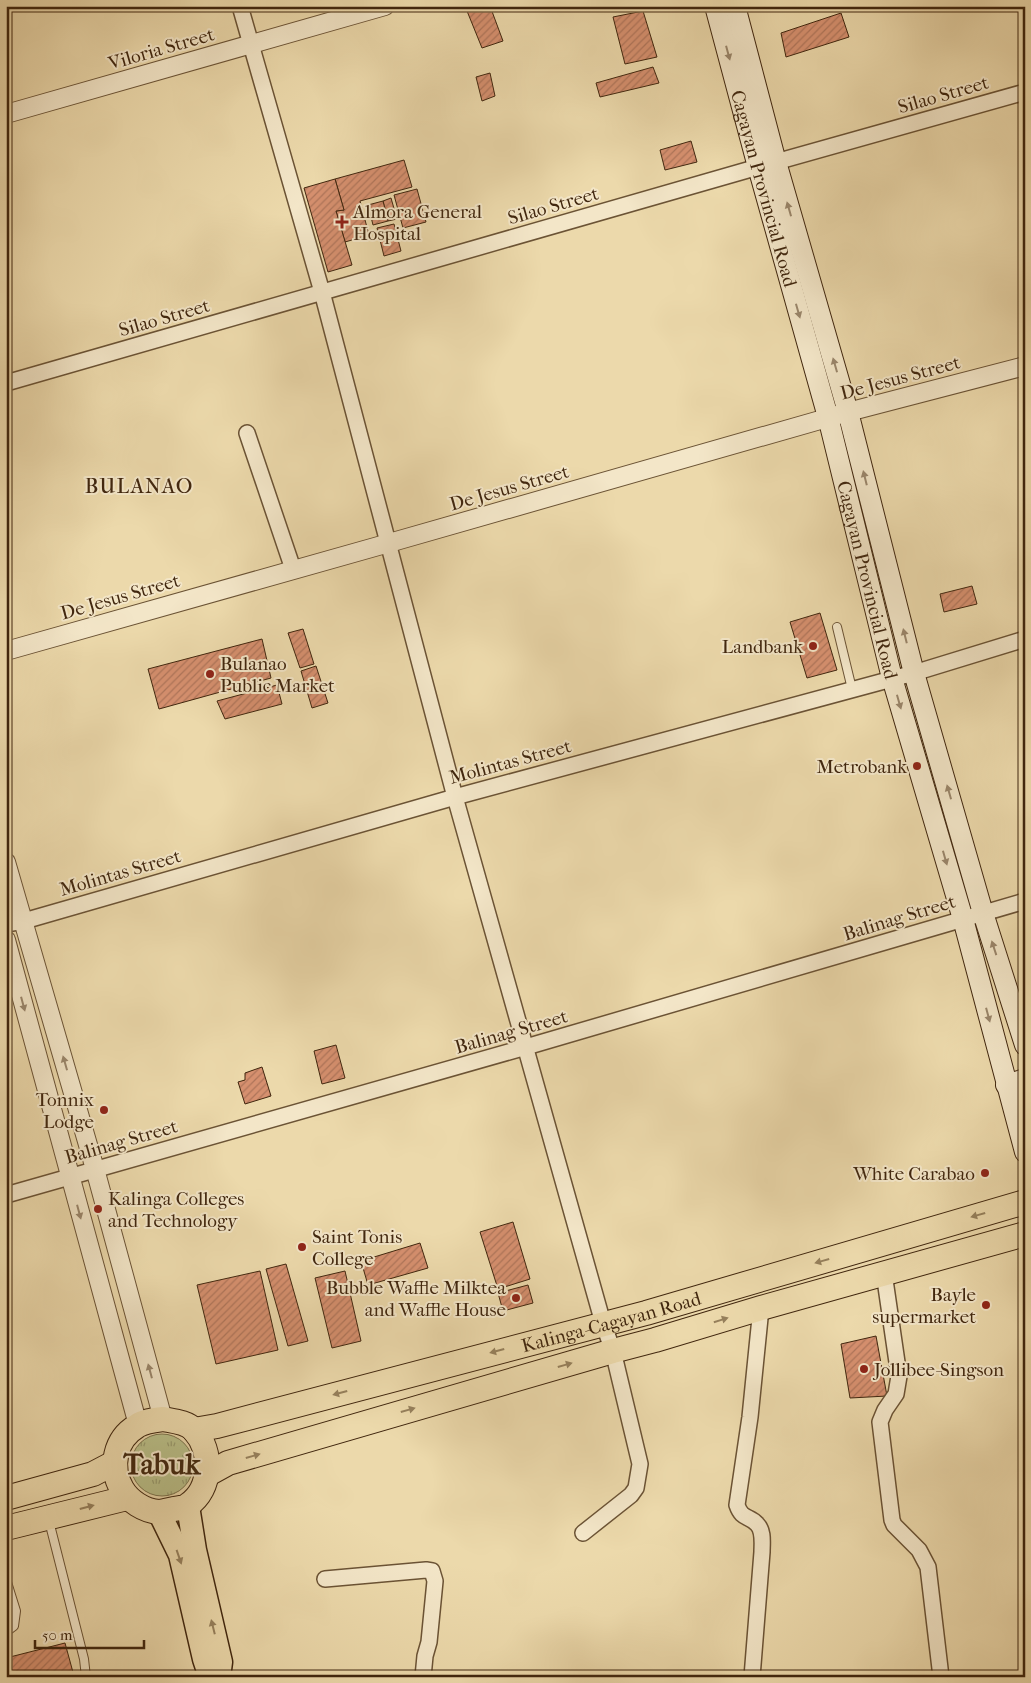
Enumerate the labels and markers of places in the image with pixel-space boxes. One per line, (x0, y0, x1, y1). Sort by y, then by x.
place label: Almora General Hospital (352, 201, 482, 245)
marker: Almora General Hospital (335, 215, 349, 229)
place label: Landbank (722, 636, 803, 658)
marker: Landbank (807, 640, 819, 652)
place label: Bulanao Public Market (220, 653, 335, 697)
marker: Bulanao Public Market (204, 668, 216, 680)
place label: Metrobank (817, 756, 907, 778)
marker: Metrobank (911, 760, 923, 772)
place label: Tonnix Lodge (36, 1089, 94, 1133)
marker: Tonnix Lodge (98, 1104, 110, 1116)
place label: White Carabao (852, 1163, 975, 1185)
marker: White Carabao (979, 1167, 991, 1179)
place label: Kalinga Colleges and Technology (108, 1188, 244, 1232)
marker: Kalinga Colleges and Technology (92, 1203, 104, 1215)
place label: Saint Tonis College (312, 1226, 402, 1270)
marker: Saint Tonis College (296, 1241, 308, 1253)
place label: Bubble Waffle Milktea and Waffle House (326, 1277, 506, 1321)
place label: Bayle supermarket (872, 1284, 976, 1328)
marker: Bubble Waffle Milktea and Waffle House (510, 1292, 522, 1304)
marker: Bayle supermarket (980, 1299, 992, 1311)
place label: Jollibee-Singson (872, 1359, 1004, 1381)
marker: Jollibee-Singson (858, 1363, 870, 1375)

